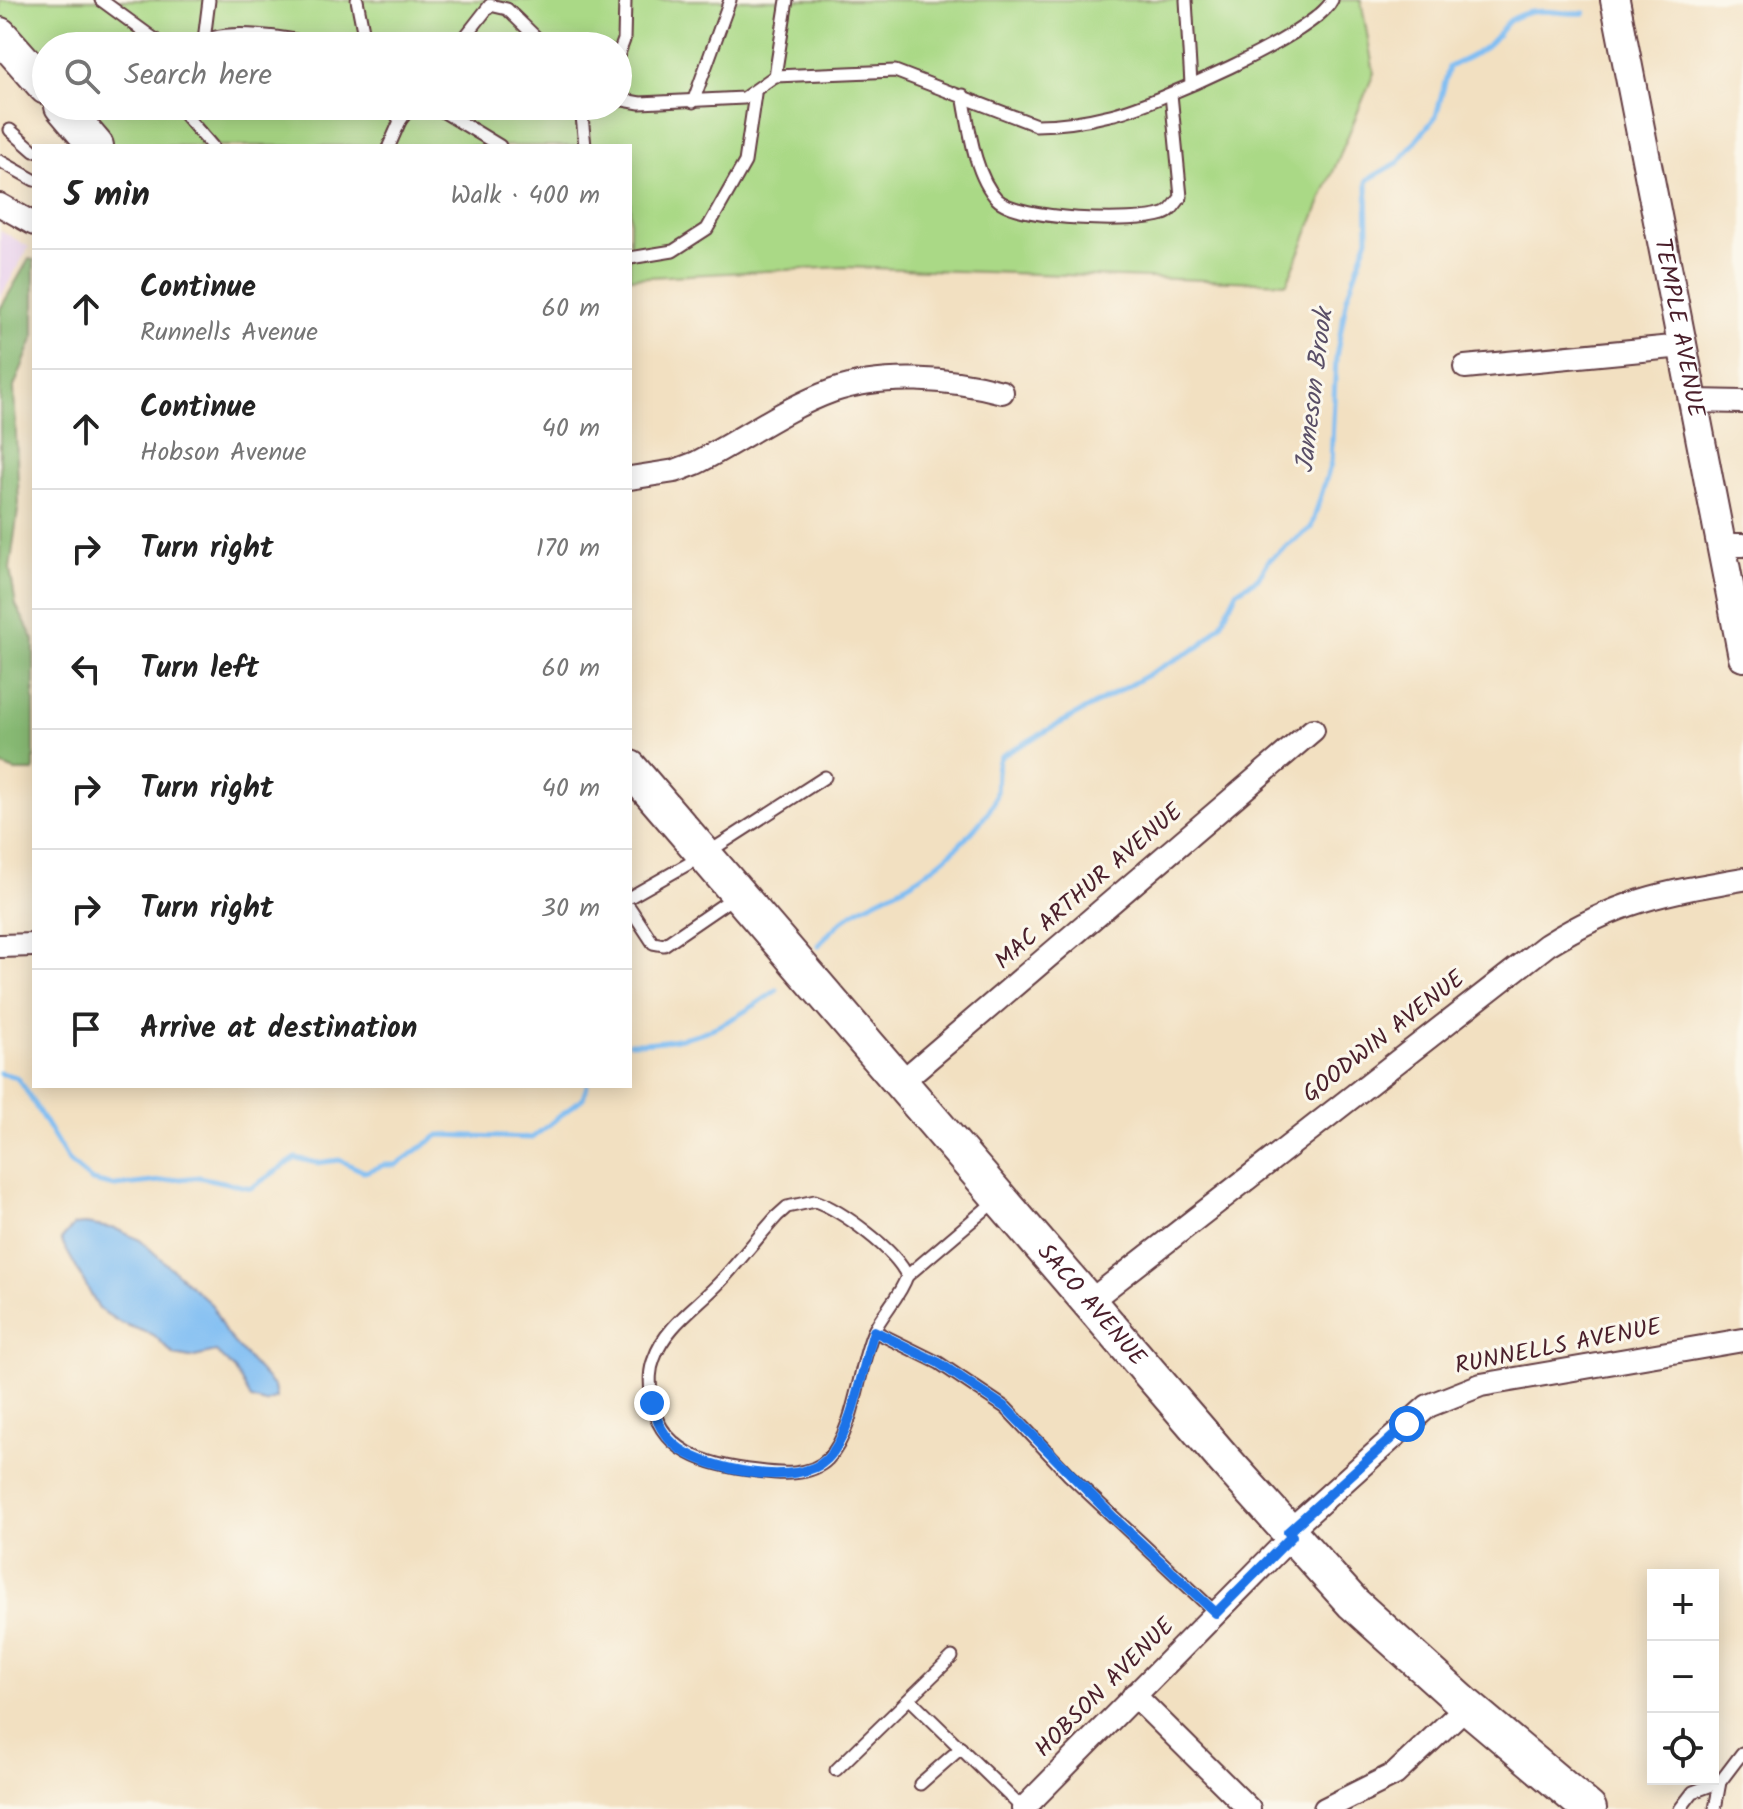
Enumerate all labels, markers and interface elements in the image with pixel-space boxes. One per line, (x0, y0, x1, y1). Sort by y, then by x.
search box (32, 32, 632, 120)
text: Search here (124, 52, 272, 100)
icon: search (60, 54, 104, 98)
text: 5 min (64, 169, 150, 223)
text: Walk · 400 m (450, 175, 600, 217)
street label: TEMPLE AVENUE (1642, 235, 1716, 422)
text: Continue (140, 264, 256, 312)
icon: ahead (64, 287, 108, 331)
text: 60 m (541, 288, 600, 330)
water label: Jameson Brook (1284, 303, 1346, 475)
text: Runnells Avenue (140, 312, 318, 354)
text: Continue (140, 384, 256, 432)
icon: ahead (64, 407, 108, 451)
text: 40 m (542, 408, 600, 450)
text: Hobson Avenue (140, 432, 307, 474)
text: Turn right (140, 525, 273, 573)
icon: right (64, 527, 108, 571)
text: 170 m (536, 528, 600, 570)
text: Turn left (140, 645, 259, 693)
icon: left (64, 647, 108, 691)
text: 60 m (541, 648, 600, 690)
text: Turn right (140, 765, 273, 813)
icon: right (64, 767, 108, 811)
text: 40 m (542, 768, 600, 810)
street label: MAC ARTHUR AVENUE (986, 793, 1193, 980)
text: Turn right (140, 885, 273, 933)
icon: right (64, 887, 108, 931)
text: 30 m (541, 888, 600, 930)
street label: GOODWIN AVENUE (1294, 960, 1475, 1113)
text: Arrive at destination (140, 1005, 417, 1053)
icon: arrive (64, 1007, 108, 1051)
street label: SACO AVENUE (1027, 1235, 1156, 1376)
street label: RUNNELLS AVENUE (1451, 1308, 1665, 1386)
route end (634, 1385, 670, 1421)
route start (1389, 1406, 1425, 1442)
map controls (1647, 1569, 1719, 1785)
button: + (1647, 1569, 1719, 1641)
street label: HOBSON AVENUE (1026, 1608, 1185, 1767)
button: − (1647, 1641, 1719, 1713)
button: locate (1647, 1713, 1719, 1785)

